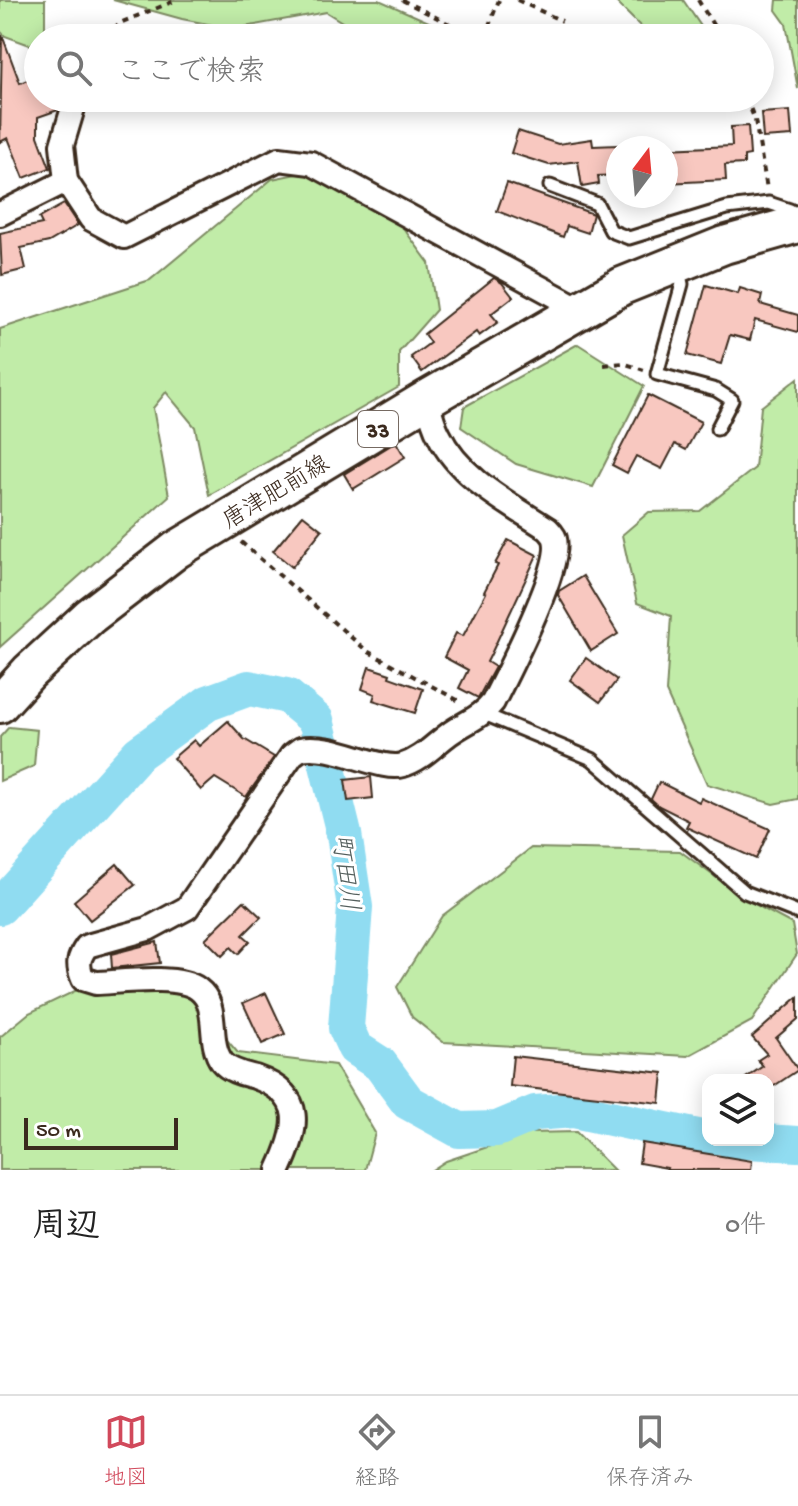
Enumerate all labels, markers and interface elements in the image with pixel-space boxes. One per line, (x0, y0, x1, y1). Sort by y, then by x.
search box (24, 24, 774, 112)
icon: search (52, 46, 96, 90)
text: ここで検索 (116, 57, 266, 92)
north arrow (606, 136, 678, 208)
road number: 33 (358, 411, 398, 447)
street label: 唐津肥前線 (217, 450, 336, 537)
water label: 町田川 (322, 832, 363, 913)
map controls (702, 1074, 774, 1146)
button: layers (702, 1074, 774, 1146)
scale bar (24, 1114, 178, 1150)
text: 50 m (36, 1119, 81, 1145)
text: 周辺 (32, 1209, 100, 1249)
text: 0件 (725, 1212, 766, 1243)
tab: 地図 (104, 1410, 148, 1493)
tab: 経路 (355, 1410, 399, 1493)
tab: 保存済み (606, 1410, 694, 1493)

